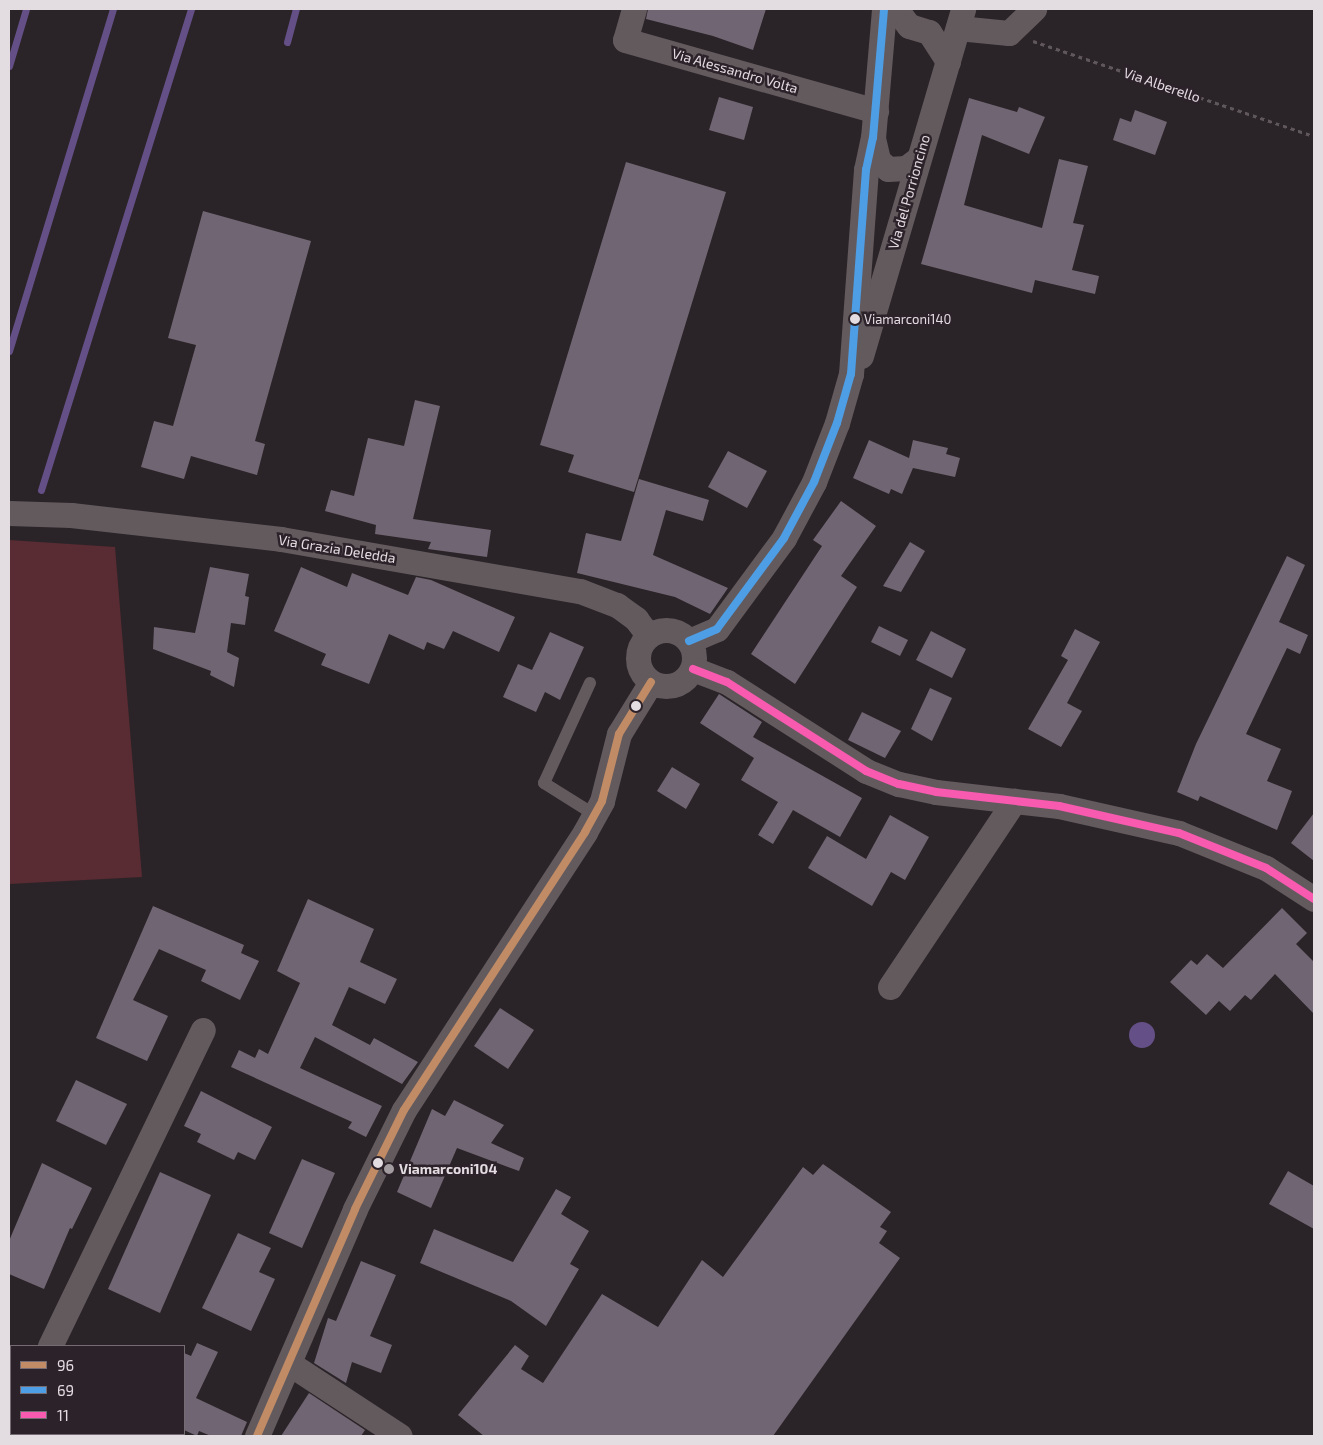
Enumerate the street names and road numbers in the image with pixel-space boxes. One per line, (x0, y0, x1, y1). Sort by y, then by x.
street label: Via Alessandro Volta (670, 45, 800, 97)
street label: Via Alberello (1121, 64, 1203, 106)
street label: Via del Porrioncino (885, 133, 933, 251)
street label: Via Grazia Deledda (277, 531, 397, 567)

